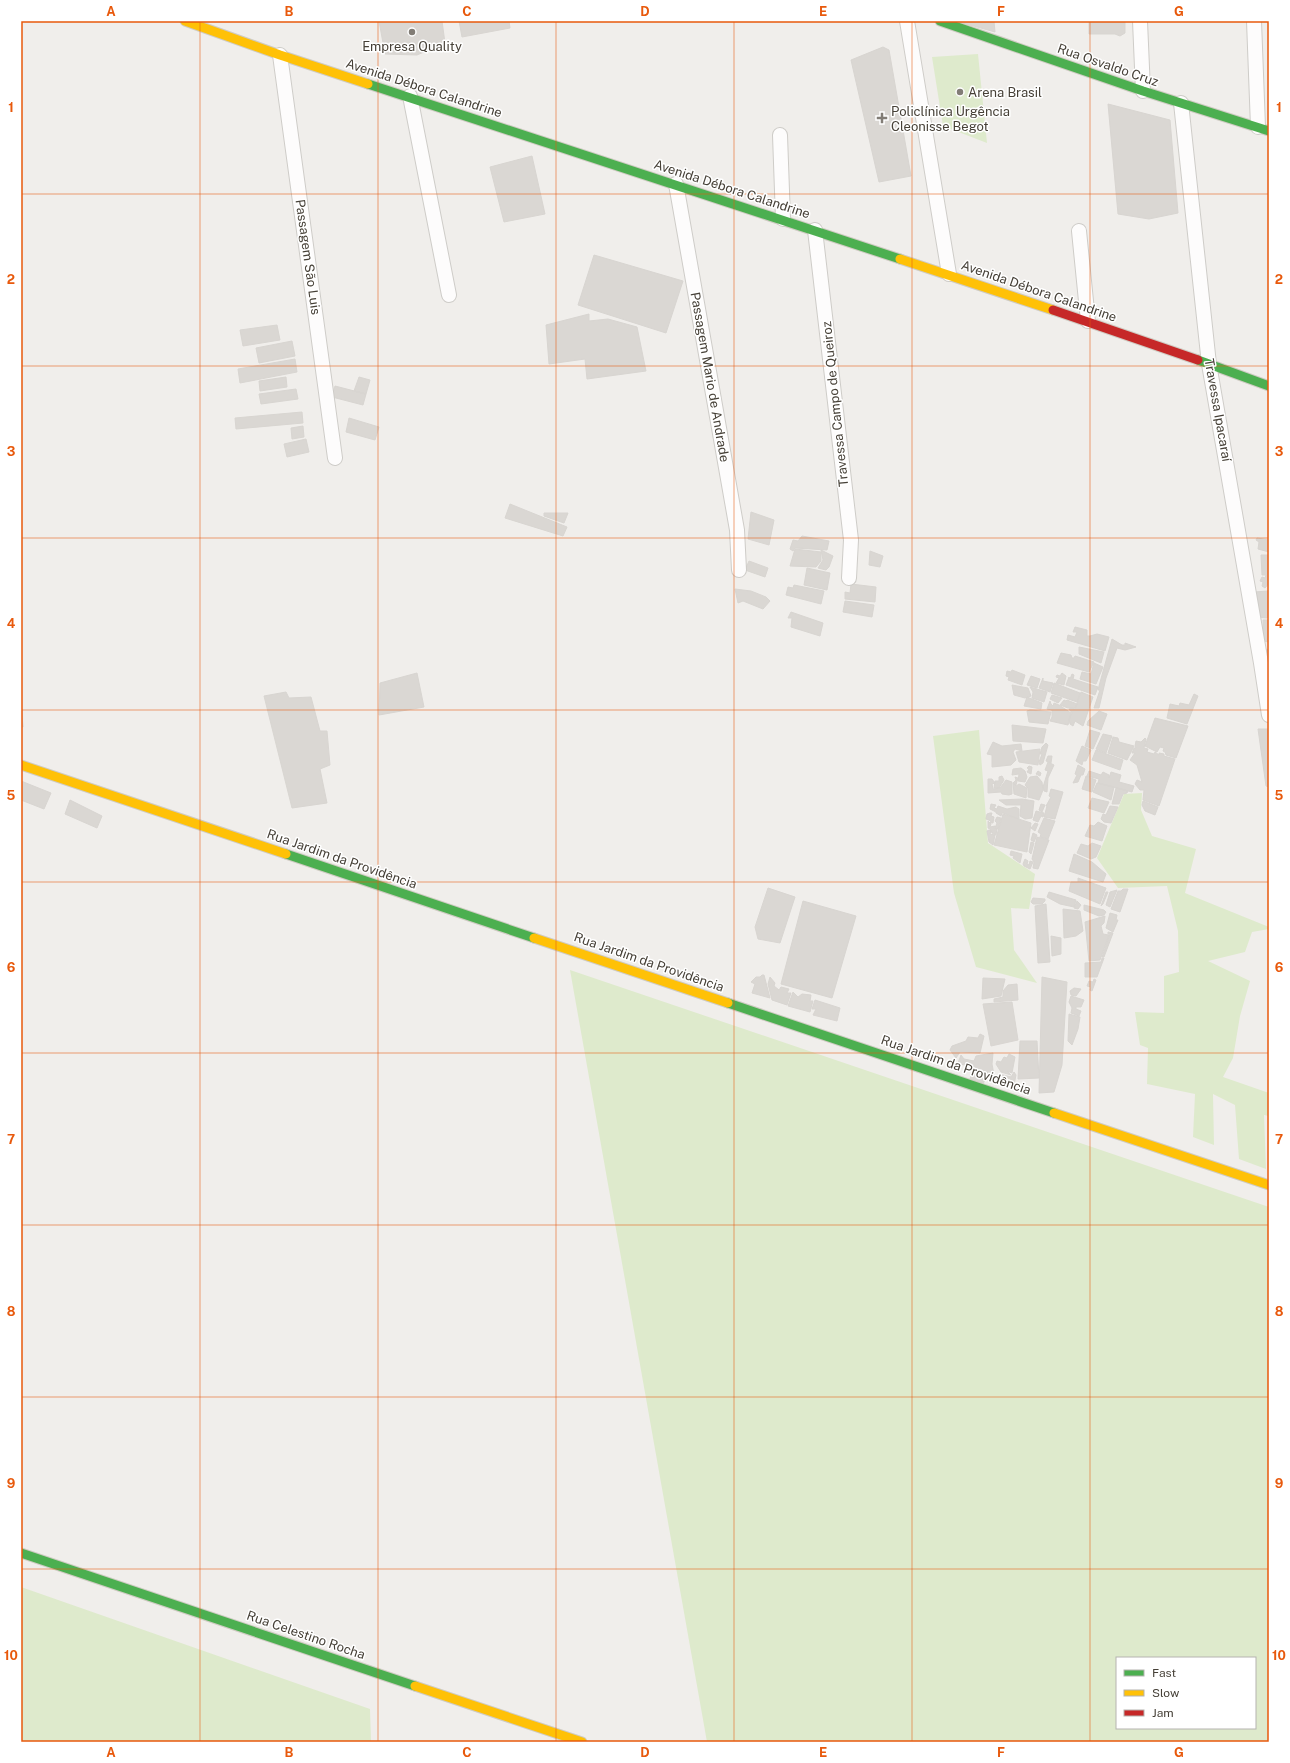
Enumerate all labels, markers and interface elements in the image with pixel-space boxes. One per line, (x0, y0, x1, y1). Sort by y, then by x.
text: A (106, 4, 116, 19)
text: B (285, 4, 294, 19)
text: C (462, 4, 472, 19)
text: D (640, 4, 650, 19)
text: E (819, 4, 827, 19)
text: F (997, 4, 1005, 19)
text: G (1174, 4, 1184, 19)
marker: Empresa Quality (407, 27, 417, 37)
place label: Empresa Quality (362, 39, 462, 54)
street label: Rua Osvaldo Cruz (1056, 41, 1160, 89)
street label: Avenida Débora Calandrine (344, 56, 504, 120)
place label: Arena Brasil (968, 85, 1042, 100)
marker: Arena Brasil (955, 87, 965, 97)
text: 1 (8, 100, 14, 115)
text: 1 (1276, 100, 1282, 115)
place label: Policlínica Urgência Cleonisse Begot (891, 104, 1010, 134)
marker: Policlínica Urgência Cleonisse Begot (876, 112, 888, 124)
street label: Avenida Débora Calandrine (652, 157, 812, 221)
street label: Passagem São Luis (292, 198, 324, 316)
street label: Avenida Débora Calandrine (959, 257, 1119, 325)
text: 2 (7, 272, 15, 287)
text: 2 (1275, 272, 1283, 287)
street label: Passagem Mario de Andrade (688, 291, 732, 463)
street label: Travessa Campo de Queiroz (819, 321, 851, 487)
street label: Travessa Ipacaraí (1202, 357, 1235, 463)
text: 3 (7, 444, 16, 459)
text: 3 (1275, 444, 1284, 459)
text: 4 (7, 616, 16, 631)
text: 4 (1275, 616, 1284, 631)
text: 5 (7, 788, 16, 803)
text: 5 (1275, 788, 1284, 803)
street label: Rua Jardim da Providência (265, 826, 419, 892)
street label: Rua Jardim da Providência (572, 929, 726, 995)
text: 6 (7, 960, 16, 975)
text: 6 (1275, 960, 1284, 975)
street label: Rua Jardim da Providência (879, 1032, 1033, 1098)
text: 7 (7, 1132, 15, 1147)
text: 7 (1275, 1132, 1283, 1147)
text: 8 (7, 1304, 16, 1319)
text: 8 (1275, 1304, 1284, 1319)
text: 9 (7, 1476, 15, 1491)
text: 9 (1275, 1476, 1283, 1491)
street label: Rua Celestino Rocha (245, 1608, 367, 1662)
text: 10 (4, 1648, 18, 1663)
text: 10 (1272, 1648, 1286, 1663)
legend (1116, 1657, 1256, 1729)
text: Fast (1152, 1666, 1177, 1680)
text: Slow (1152, 1686, 1180, 1700)
text: Jam (1152, 1706, 1174, 1720)
text: A (106, 1745, 116, 1760)
text: B (285, 1745, 294, 1760)
text: C (462, 1745, 472, 1760)
text: D (640, 1745, 650, 1760)
text: E (819, 1745, 827, 1760)
text: F (997, 1745, 1005, 1760)
text: G (1174, 1745, 1184, 1760)

